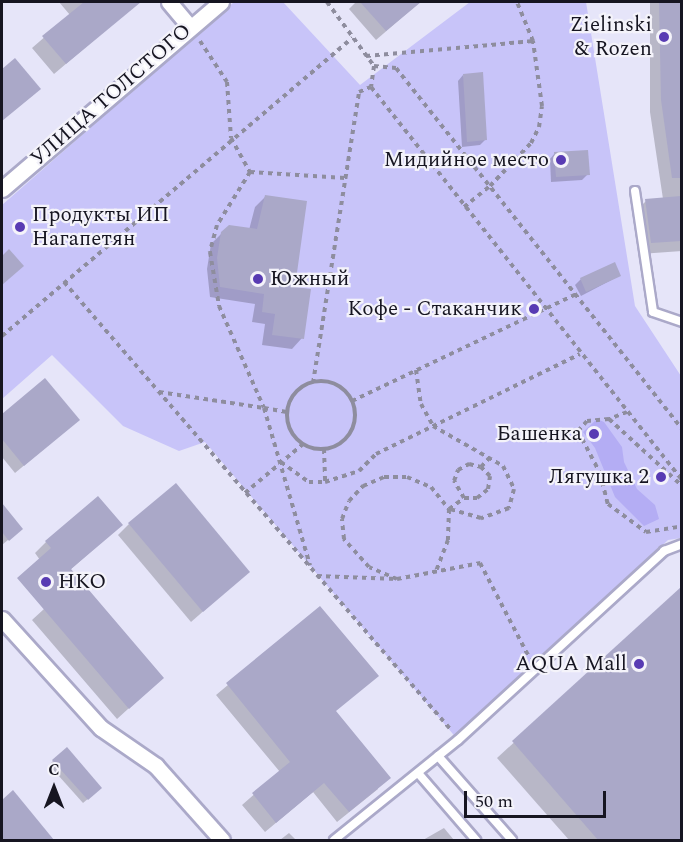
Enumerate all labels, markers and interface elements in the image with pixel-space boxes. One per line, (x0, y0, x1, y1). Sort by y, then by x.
place label: Zielinski & Rozen (570, 12, 652, 62)
street label: УЛИЦА ТОЛСТОГО (26, 18, 196, 172)
marker: Zielinski & Rozen (657, 30, 671, 44)
place label: Мидийное место (384, 147, 549, 173)
marker: Мидийное место (554, 153, 568, 167)
place label: Продукты ИП Нагапетян (32, 202, 169, 252)
marker: Продукты ИП Нагапетян (13, 220, 27, 234)
place label: Южный (270, 266, 349, 292)
marker: Южный (251, 272, 265, 286)
place label: Кофе - Стаканчик (348, 296, 522, 322)
marker: Кофе - Стаканчик (527, 302, 541, 316)
place label: Башенка (496, 421, 582, 447)
marker: Башенка (587, 427, 601, 441)
place label: Лягушка 2 (549, 464, 649, 490)
marker: Лягушка 2 (654, 470, 668, 484)
place label: НКО (58, 569, 106, 595)
marker: НКО (39, 575, 53, 589)
place label: AQUA Mall (515, 651, 627, 677)
marker: AQUA Mall (632, 657, 646, 671)
north arrow (24, 758, 84, 818)
text: С (48, 758, 60, 782)
scale bar (467, 779, 610, 817)
text: 50 m (475, 788, 513, 815)

